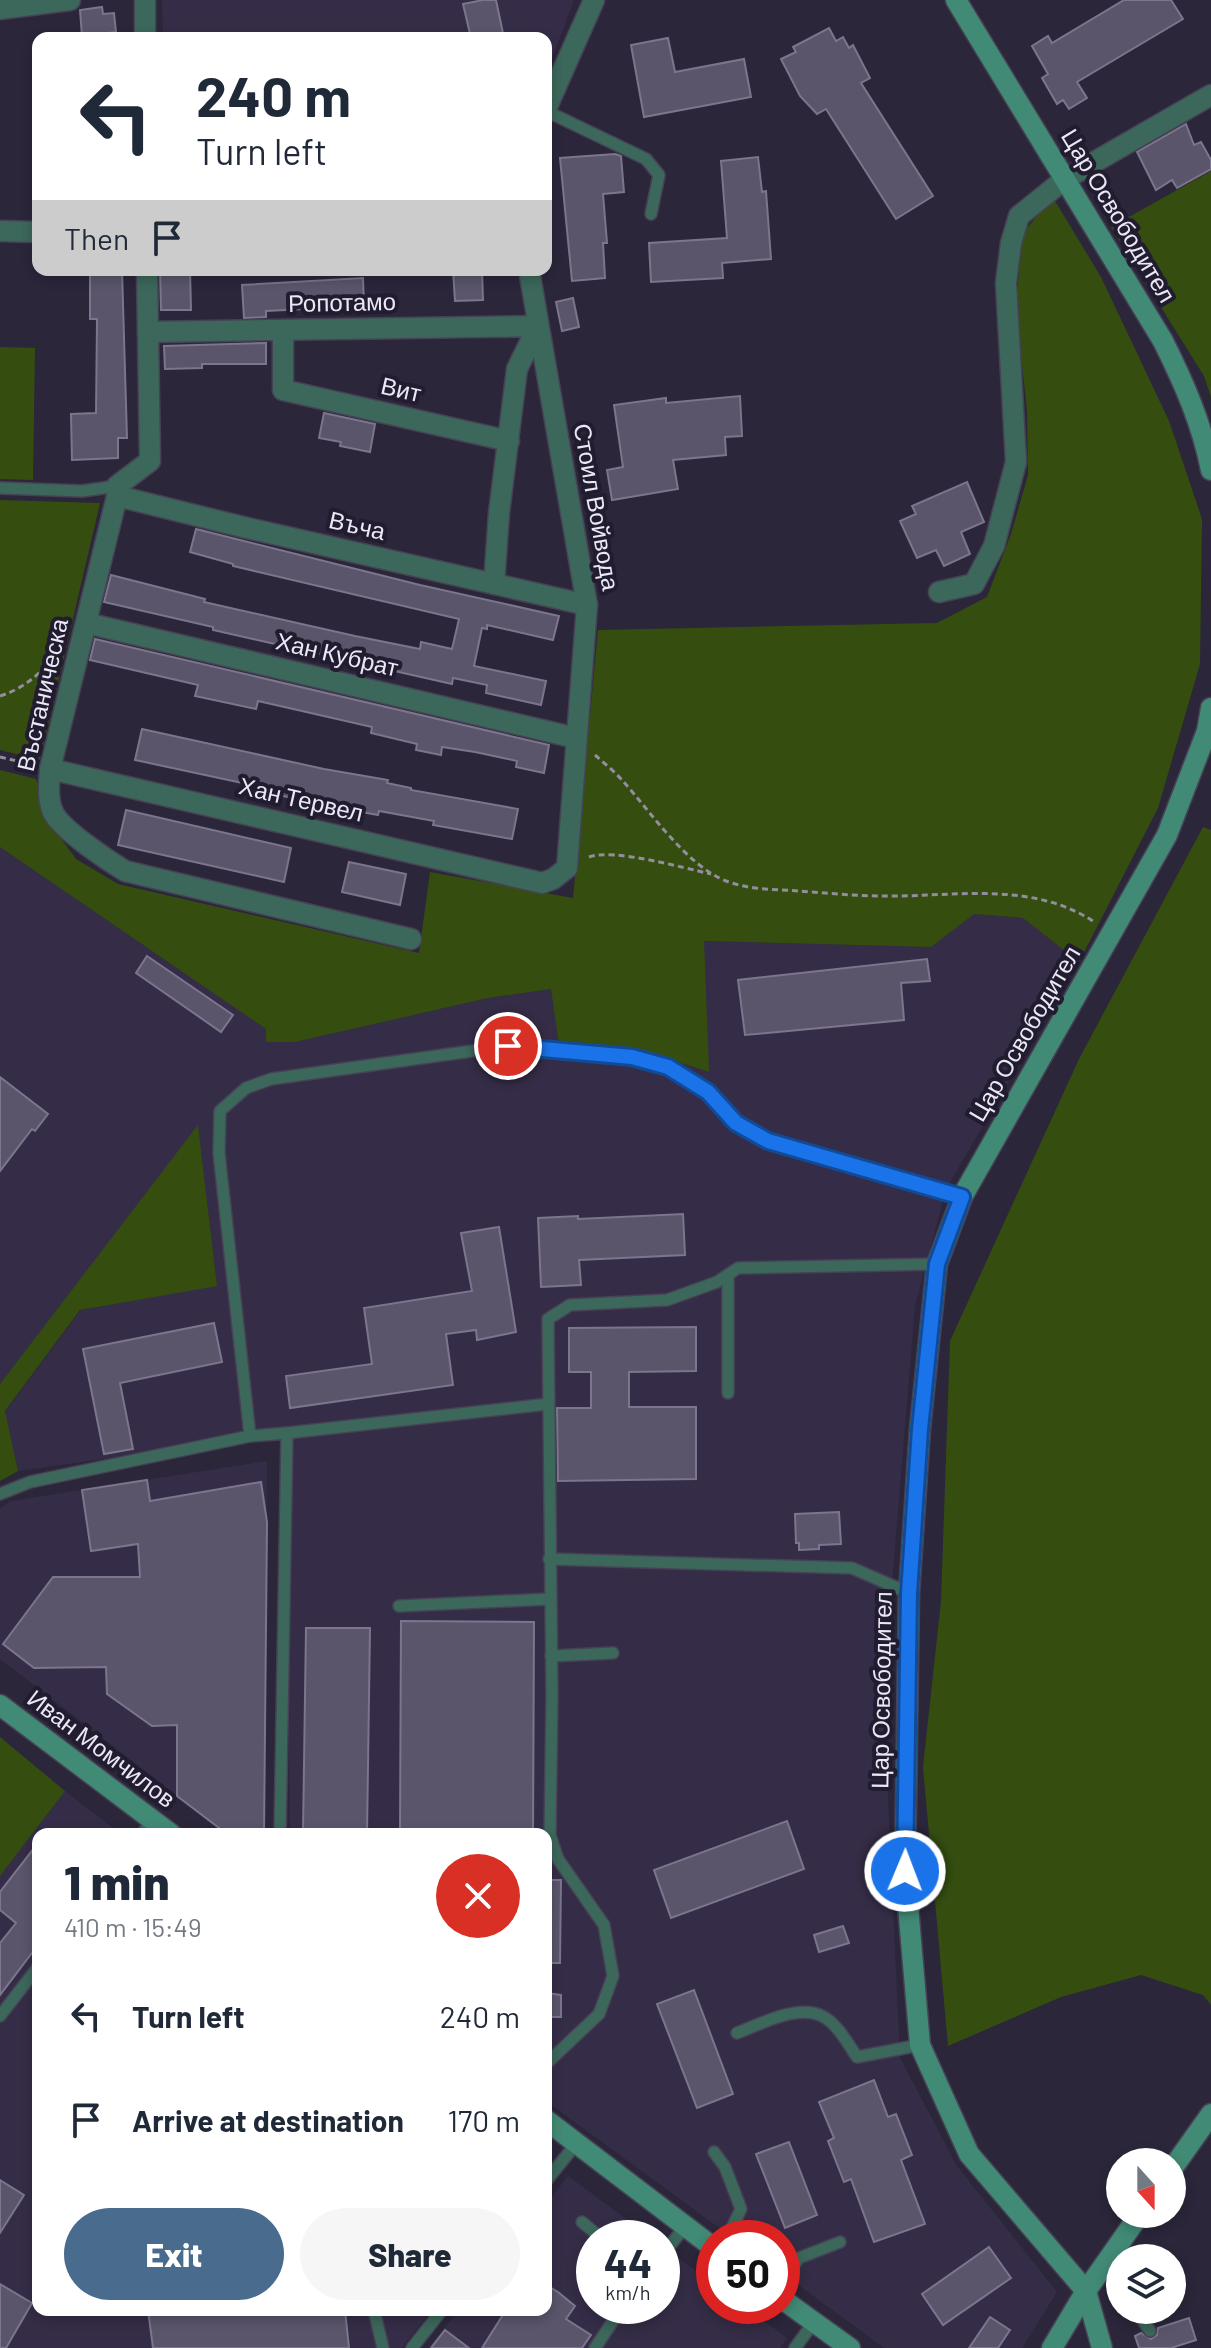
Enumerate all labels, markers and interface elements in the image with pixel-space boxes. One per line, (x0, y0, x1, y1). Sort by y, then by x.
text: 240 m (196, 61, 351, 128)
icon: left (64, 64, 168, 168)
street label: Цар Освободител (1056, 123, 1183, 307)
text: Turn left (196, 129, 327, 172)
icon: arrive (145, 216, 189, 260)
text: Then (64, 220, 129, 256)
street label: Ропотамо (288, 286, 396, 317)
street label: Вит (378, 370, 424, 407)
street label: Стоил Войвода (569, 421, 627, 593)
street label: Въча (326, 504, 389, 545)
street label: Въстаническа (10, 615, 73, 774)
street label: Хан Кубрат (273, 625, 401, 682)
street label: Хан Тервел (236, 770, 366, 827)
street label: Цар Освободител (962, 940, 1086, 1126)
pin (474, 1012, 542, 1080)
icon: arrive (486, 1024, 530, 1068)
street label: Цар Освободител (864, 1591, 897, 1789)
street label: Иван Момчилов (22, 1683, 182, 1813)
position arrow (863, 1829, 947, 1913)
text: 1 min (64, 1852, 170, 1910)
button: close (436, 1854, 520, 1938)
text: 410 m · 15:49 (64, 1911, 201, 1942)
icon: left (64, 1994, 108, 2038)
text: Turn left (132, 1998, 245, 2034)
text: 240 m (440, 1998, 520, 2034)
icon: arrive (64, 2098, 108, 2142)
text: Arrive at destination (132, 2102, 404, 2138)
text: 170 m (448, 2102, 520, 2138)
north arrow (1106, 2148, 1186, 2228)
map controls (1106, 2148, 1186, 2324)
button: Exit (64, 2208, 284, 2300)
button: Share (300, 2208, 520, 2300)
speed limit sign: 50 (696, 2220, 800, 2324)
text: 44 (604, 2238, 652, 2286)
button: layers (1106, 2244, 1186, 2324)
text: km/h (605, 2280, 651, 2304)

